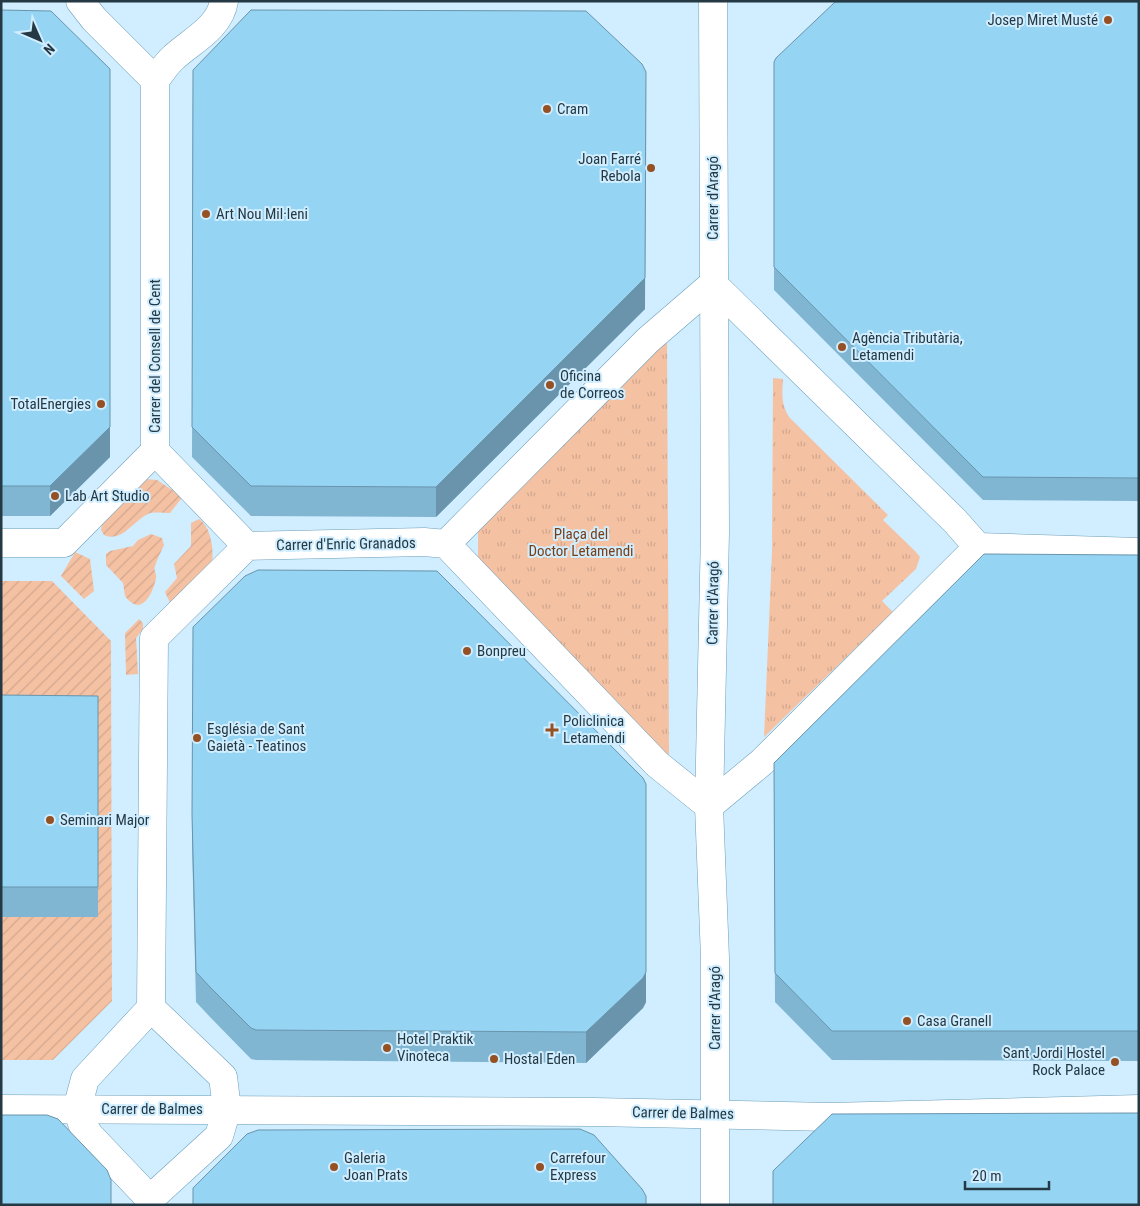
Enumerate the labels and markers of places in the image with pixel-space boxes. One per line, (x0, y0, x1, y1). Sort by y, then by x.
place label: Josep Miret Musté (987, 11, 1098, 29)
marker: Josep Miret Musté (1102, 14, 1114, 26)
place label: Cram (557, 100, 588, 118)
marker: Cram (541, 103, 553, 115)
place label: Joan Farré Rebola (578, 150, 641, 185)
marker: Joan Farré Rebola (645, 162, 657, 174)
place label: Art Nou Mil·leni (216, 205, 308, 223)
marker: Art Nou Mil·leni (200, 208, 212, 220)
place label: Agència Tributària, Letamendi (852, 329, 963, 364)
marker: Agència Tributària, Letamendi (836, 341, 848, 353)
place label: Oficina de Correos (560, 367, 625, 402)
marker: Oficina de Correos (544, 379, 556, 391)
place label: TotalEnergies (10, 395, 91, 413)
marker: TotalEnergies (95, 398, 107, 410)
place label: Lab Art Studio (65, 487, 150, 505)
marker: Lab Art Studio (49, 490, 61, 502)
place label: Bonpreu (477, 642, 526, 660)
marker: Bonpreu (461, 645, 473, 657)
place label: Policlinica Letamendi (563, 712, 625, 747)
place label: Església de Sant Gaietà - Teatinos (207, 720, 306, 755)
marker: Policlinica Letamendi (545, 723, 559, 737)
marker: Església de Sant Gaietà - Teatinos (191, 732, 203, 744)
place label: Seminari Major (60, 811, 150, 829)
marker: Seminari Major (44, 814, 56, 826)
place label: Casa Granell (917, 1012, 992, 1030)
marker: Casa Granell (901, 1015, 913, 1027)
place label: Hotel Praktik Vinoteca (397, 1030, 474, 1065)
marker: Hotel Praktik Vinoteca (381, 1042, 393, 1054)
place label: Sant Jordi Hostel Rock Palace (1003, 1044, 1105, 1079)
place label: Hostal Eden (504, 1050, 575, 1068)
marker: Hostal Eden (488, 1053, 500, 1065)
marker: Sant Jordi Hostel Rock Palace (1109, 1056, 1121, 1068)
place label: Galeria Joan Prats (344, 1149, 408, 1184)
place label: Carrefour Express (550, 1149, 606, 1184)
marker: Galeria Joan Prats (328, 1161, 340, 1173)
marker: Carrefour Express (534, 1161, 546, 1173)

